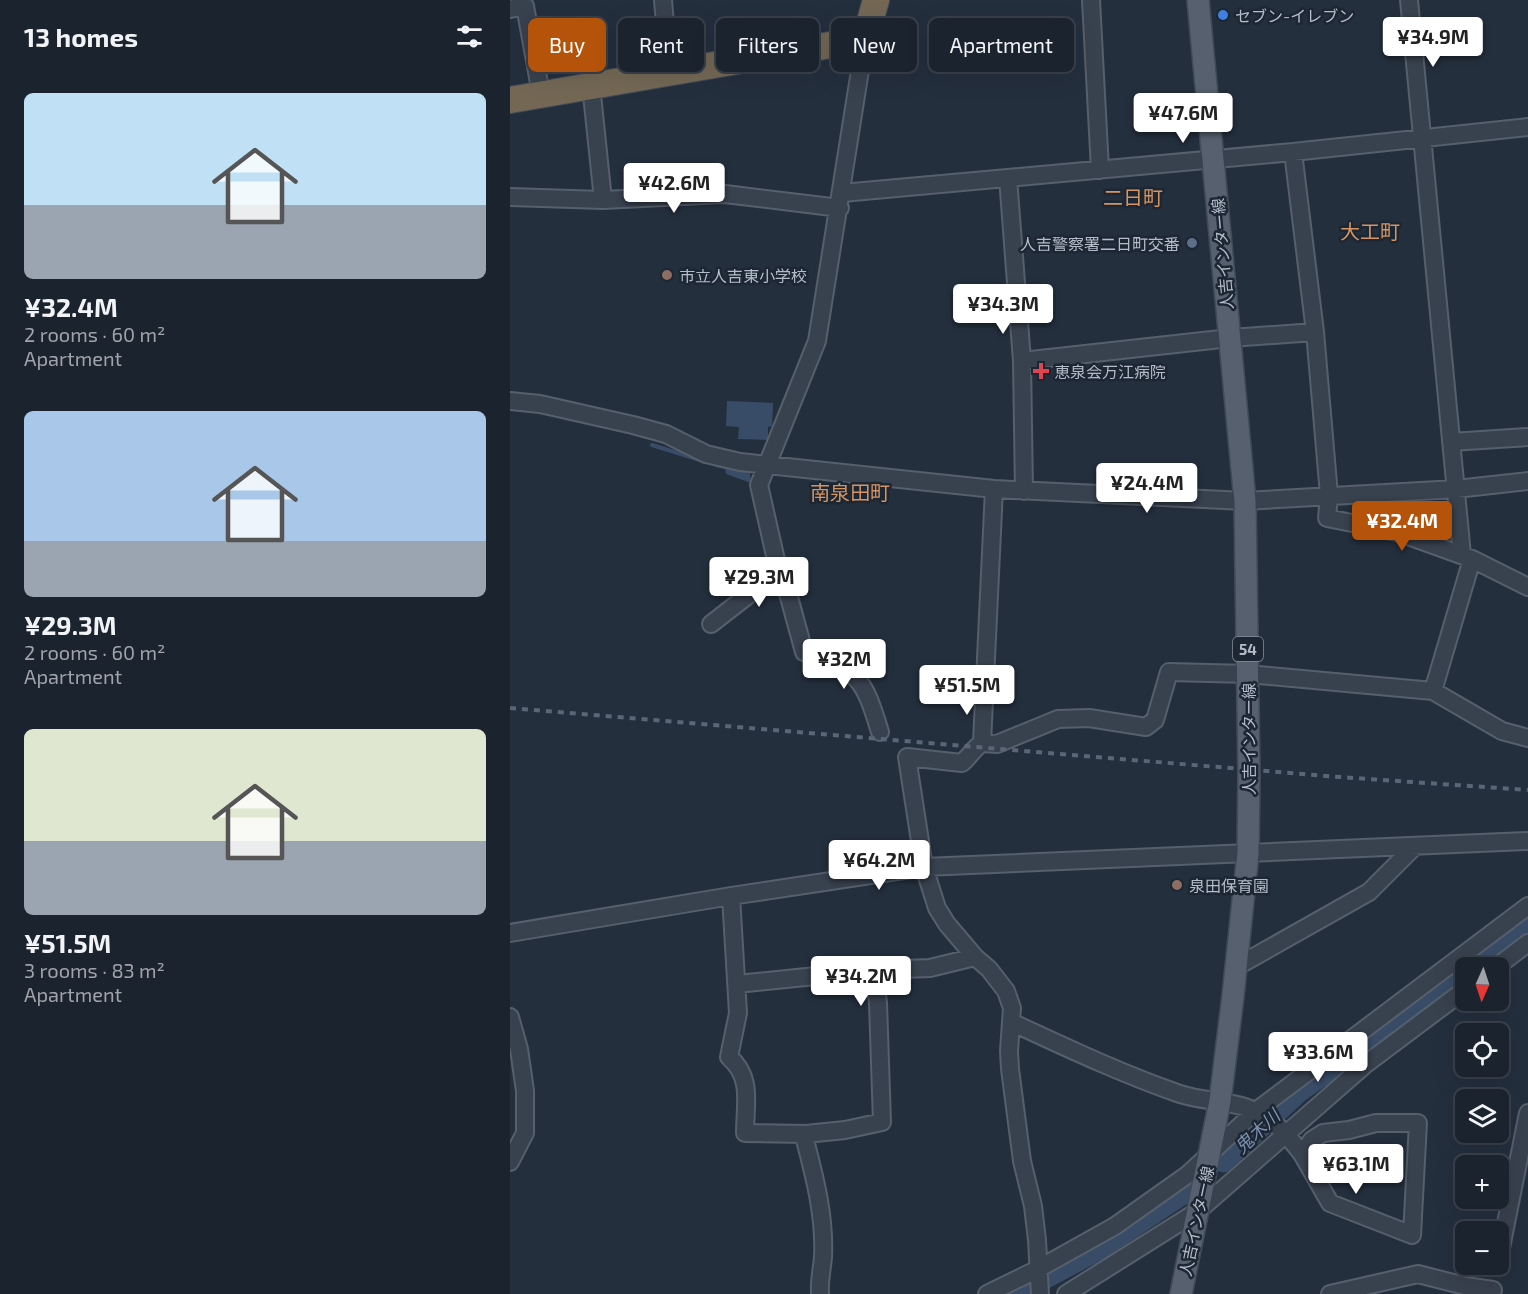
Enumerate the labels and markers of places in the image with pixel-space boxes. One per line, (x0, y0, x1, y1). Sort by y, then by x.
place label: セブン-イレブン (1235, 6, 1354, 25)
marker: セブン-イレブン (1216, 8, 1230, 22)
pin: ¥34.9M (1384, 17, 1482, 68)
pin: ¥47.6M (1134, 93, 1232, 144)
pin: ¥42.6M (625, 163, 723, 214)
place label: 人吉警察署二日町交番 (1020, 234, 1180, 253)
marker: 人吉警察署二日町交番 (1185, 236, 1199, 250)
place label: 市立人吉東小学校 (679, 266, 807, 285)
marker: 市立人吉東小学校 (660, 268, 674, 282)
pin: ¥34.3M (954, 284, 1052, 335)
marker: 恵泉会万江病院 (1032, 362, 1050, 380)
place label: 恵泉会万江病院 (1054, 362, 1166, 381)
pin: ¥24.4M (1098, 463, 1196, 514)
pin: ¥32.4M (1353, 501, 1451, 552)
pin: ¥29.3M (710, 557, 808, 608)
pin: ¥32M (808, 639, 880, 690)
pin: ¥51.5M (918, 665, 1016, 716)
pin: ¥64.2M (830, 840, 928, 891)
place label: 泉田保育園 (1189, 876, 1269, 895)
marker: 泉田保育園 (1170, 878, 1184, 892)
pin: ¥34.2M (812, 956, 910, 1007)
pin: ¥33.6M (1269, 1032, 1367, 1083)
pin: ¥63.1M (1307, 1144, 1405, 1195)

